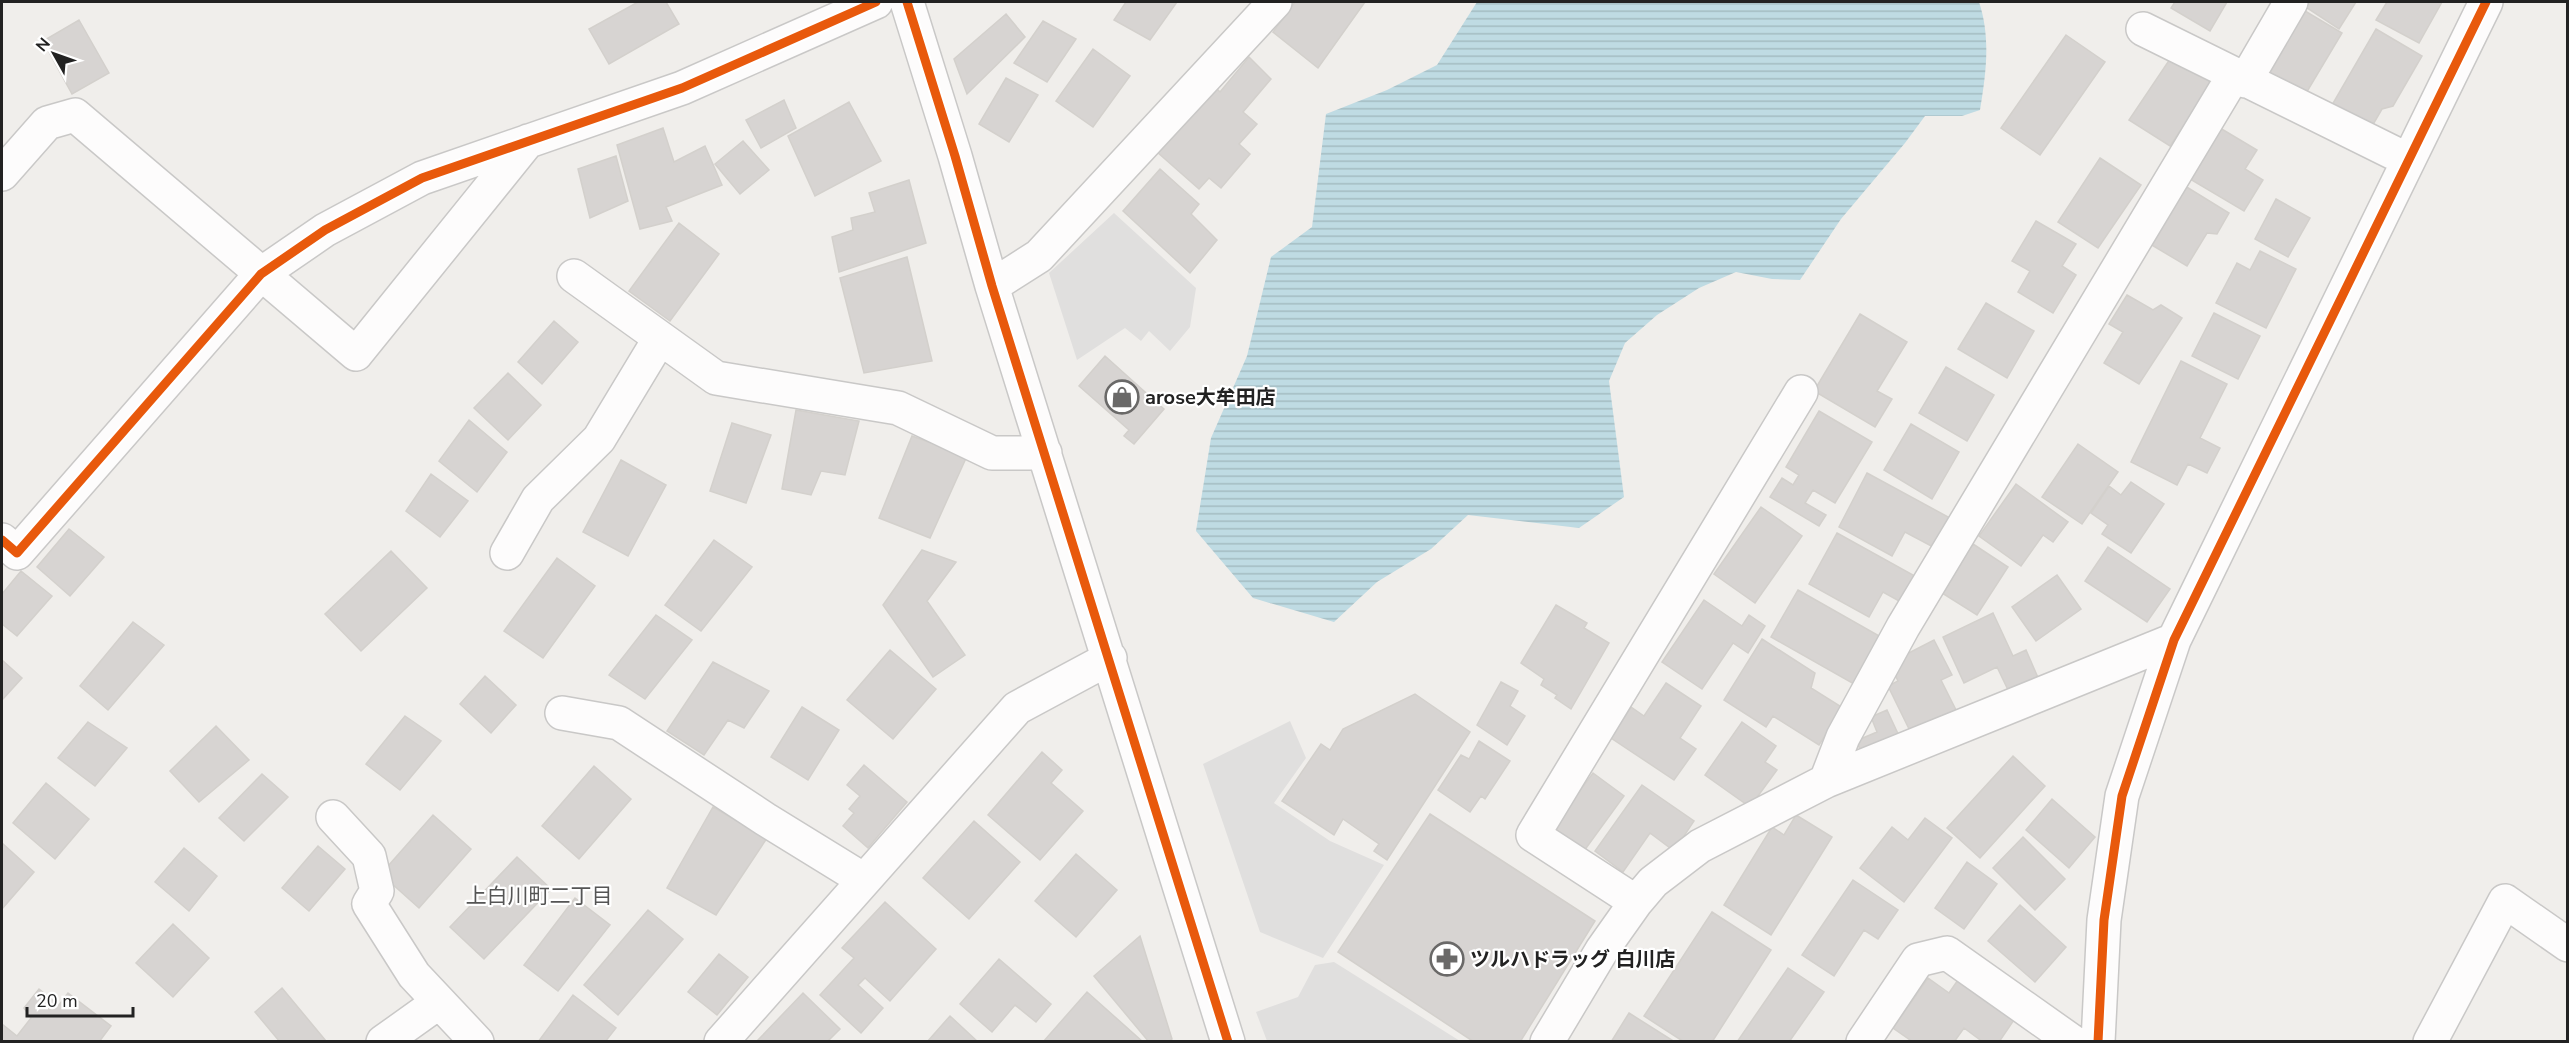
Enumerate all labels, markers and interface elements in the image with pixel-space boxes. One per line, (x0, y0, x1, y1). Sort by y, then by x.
north arrow (24, 24, 84, 84)
text: N (31, 33, 56, 57)
shop icon: arose大牟田店 (1104, 379, 1140, 415)
place label: arose大牟田店 (1145, 384, 1276, 411)
district label: 上白川町二丁目 (466, 882, 613, 910)
pharmacy icon: ツルハドラッグ 白川店 (1429, 941, 1465, 977)
place label: ツルハドラッグ 白川店 (1470, 946, 1675, 973)
scale bar (27, 980, 134, 1018)
text: 20 m (36, 989, 78, 1013)

